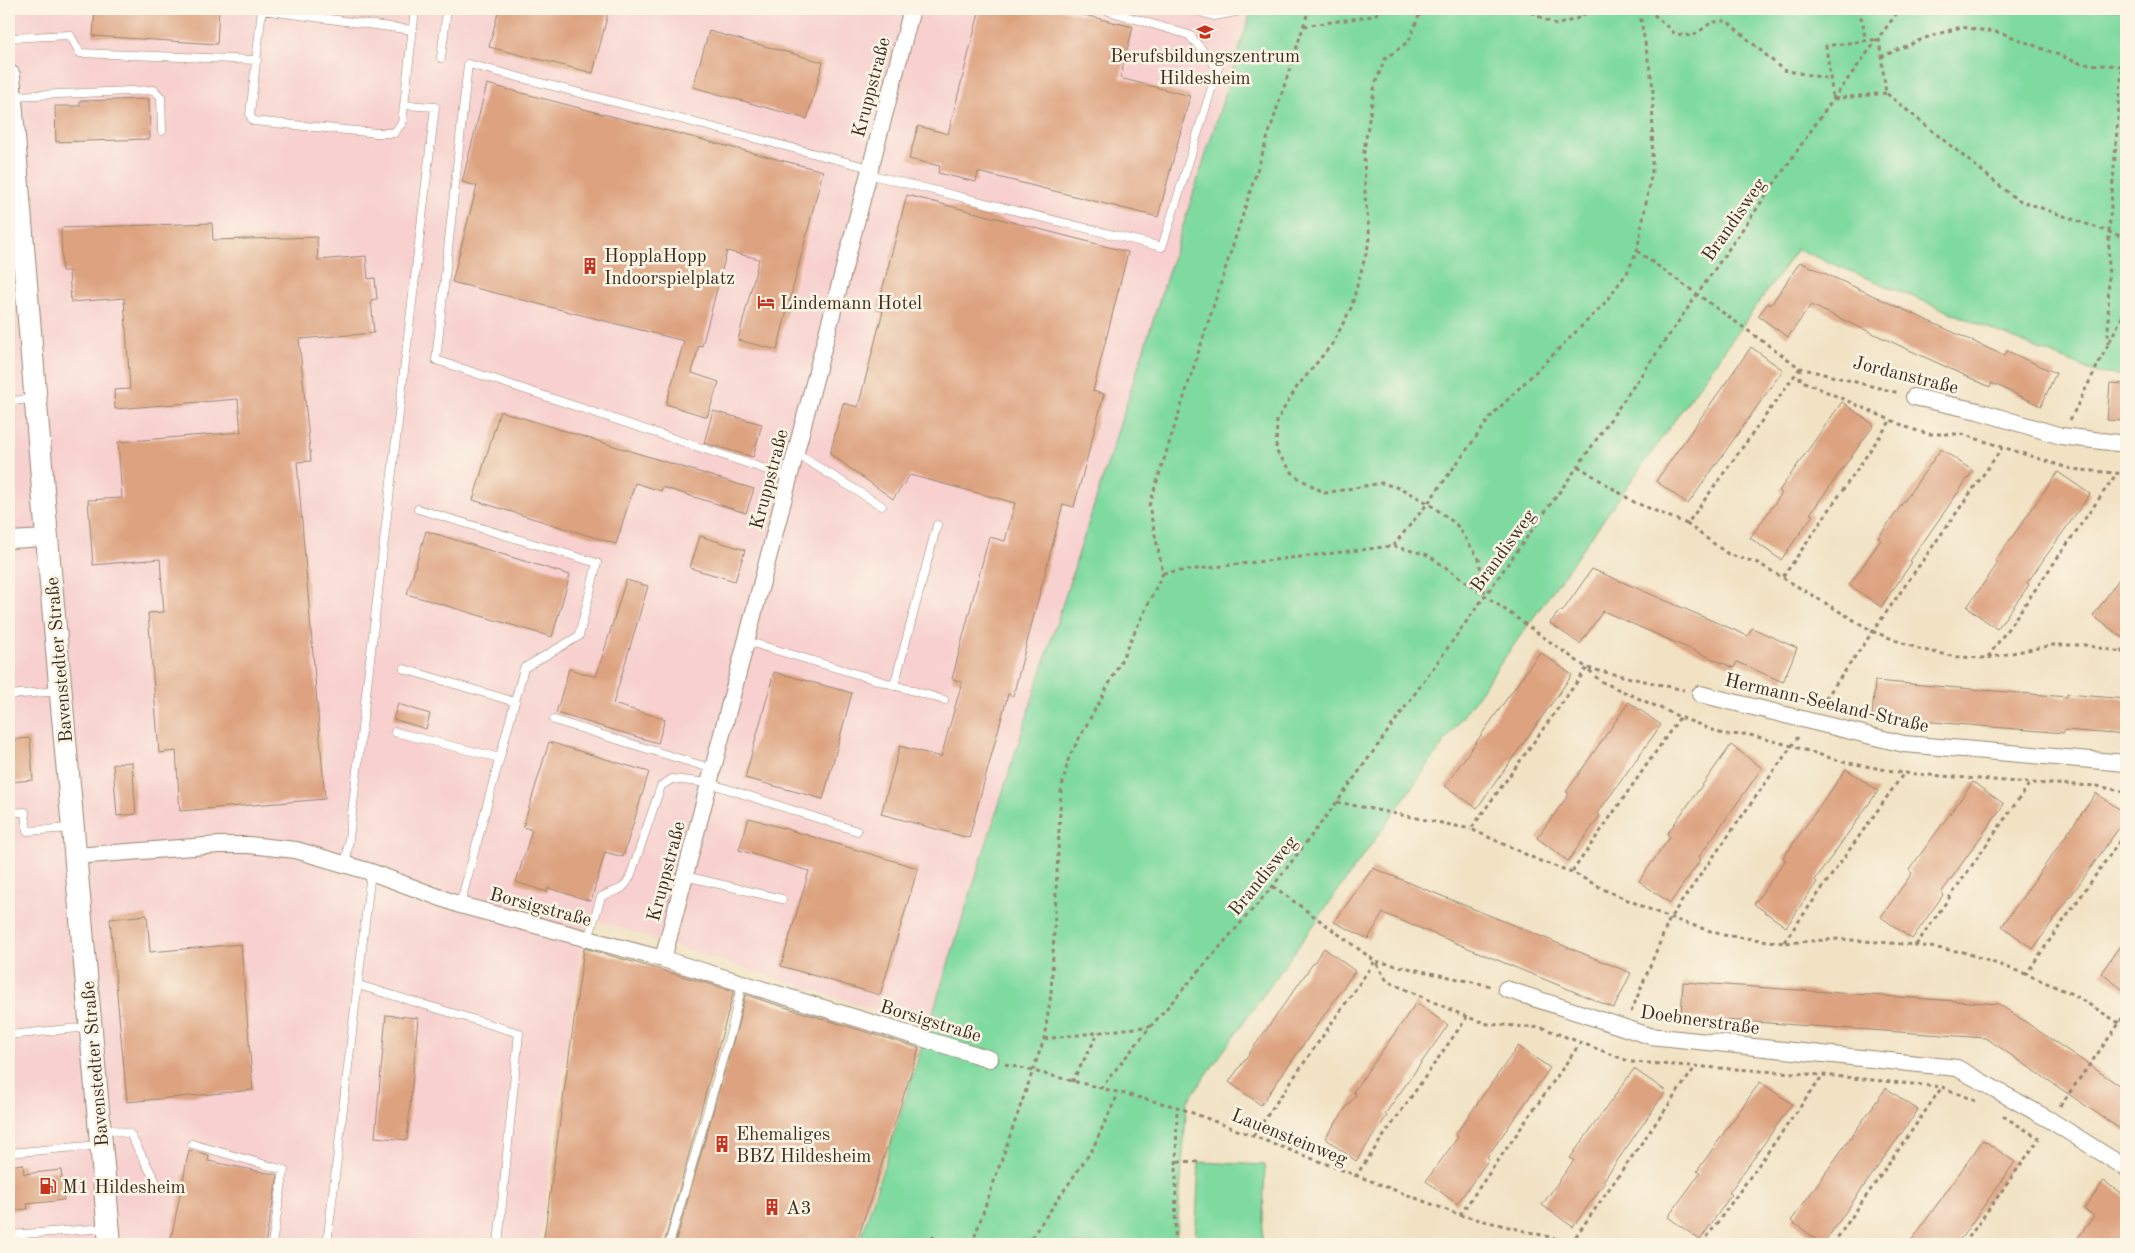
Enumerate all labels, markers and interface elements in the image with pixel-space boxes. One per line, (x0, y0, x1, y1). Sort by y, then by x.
school or university icon: Berufsbildungszentrum Hildesheim (1195, 22, 1215, 42)
street label: Kruppstraße (850, 36, 895, 140)
place label: Berufsbildungszentrum Hildesheim (1110, 48, 1300, 89)
street label: Brandisweg (1700, 175, 1771, 265)
place label: HopplaHopp Indoorspielplatz (604, 248, 735, 289)
building icon: HopplaHopp Indoorspielplatz (580, 256, 600, 276)
hotel icon: Lindemann Hotel (756, 292, 776, 312)
place label: Lindemann Hotel (780, 295, 922, 314)
street label: Jordanstraße (1851, 354, 1960, 399)
street label: Kruppstraße (748, 428, 793, 532)
street label: Brandisweg (1468, 506, 1541, 596)
street label: Bavenstedter Straße (44, 576, 77, 744)
street label: Hermann-Seeland-Straße (1723, 672, 1930, 737)
street label: Kruppstraße (645, 820, 690, 924)
street label: Brandisweg (1226, 832, 1302, 920)
street label: Borsigstraße (487, 886, 593, 931)
street label: Bavenstedter Straße (80, 980, 113, 1148)
street label: Borsigstraße (877, 998, 983, 1047)
street label: Doebnerstraße (1639, 1004, 1761, 1039)
street label: Lauensteinweg (1228, 1106, 1350, 1170)
place label: Ehemaliges BBZ Hildesheim (736, 1126, 871, 1167)
building icon: Ehemaliges BBZ Hildesheim (712, 1134, 732, 1154)
fuel station icon: M1 Hildesheim (38, 1176, 58, 1196)
place label: M1 Hildesheim (62, 1179, 186, 1198)
building icon: A3 (762, 1197, 782, 1217)
place label: A3 (786, 1200, 812, 1219)

